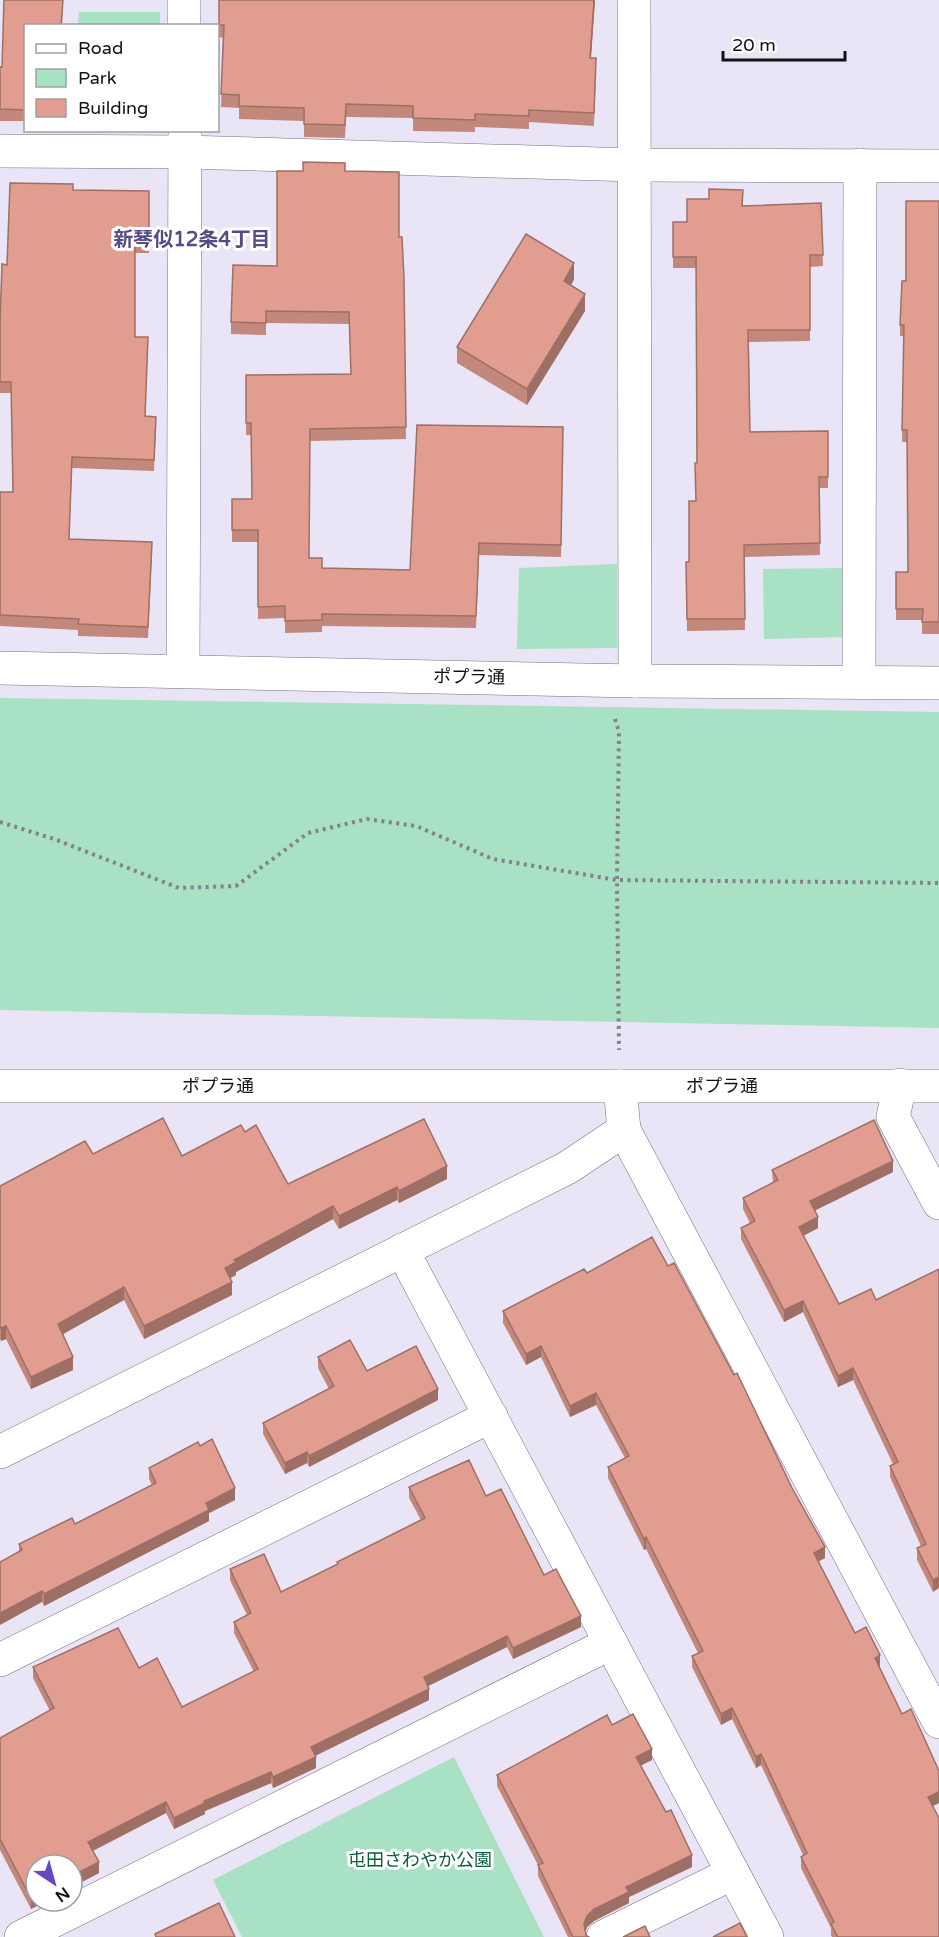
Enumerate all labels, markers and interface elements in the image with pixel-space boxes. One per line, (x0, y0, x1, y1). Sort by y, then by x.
legend (24, 24, 219, 132)
scale bar (723, 24, 844, 62)
text: 20 m (732, 34, 776, 56)
text: Road (78, 37, 123, 59)
text: Park (78, 67, 117, 89)
text: Building (78, 97, 148, 119)
district label: 新琴似12条4丁目 (113, 228, 271, 252)
street label: ポプラ通 (433, 665, 505, 689)
street label: ポプラ通 (182, 1075, 254, 1097)
street label: ポプラ通 (686, 1075, 758, 1097)
park label: 屯田さわやか公園 (348, 1849, 492, 1871)
north arrow (24, 1853, 84, 1913)
text: N (51, 1882, 73, 1906)

